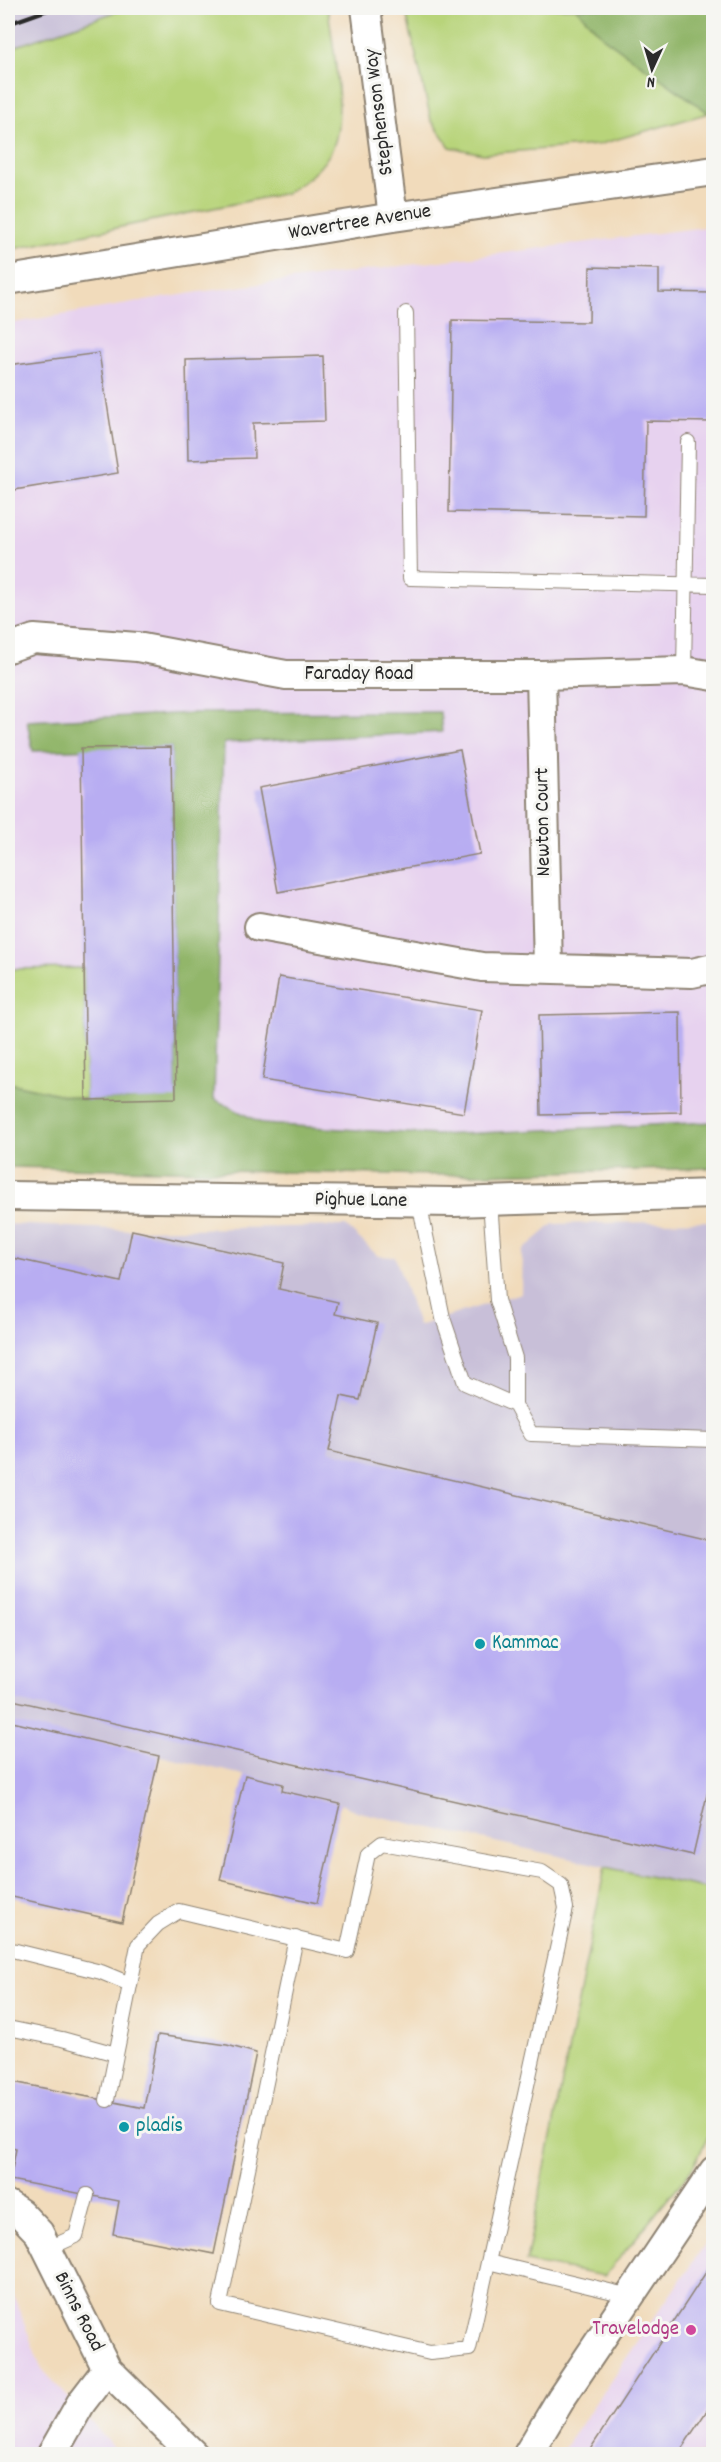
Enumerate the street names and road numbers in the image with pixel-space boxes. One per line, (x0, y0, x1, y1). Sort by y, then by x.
street label: Stephenson Way (357, 46, 403, 177)
street label: Wavertree Avenue (287, 197, 433, 249)
street label: Faraday Road (304, 660, 414, 690)
street label: Newton Court (528, 767, 560, 877)
street label: Pighue Lane (314, 1185, 408, 1217)
street label: Binns Road (45, 2267, 111, 2357)

